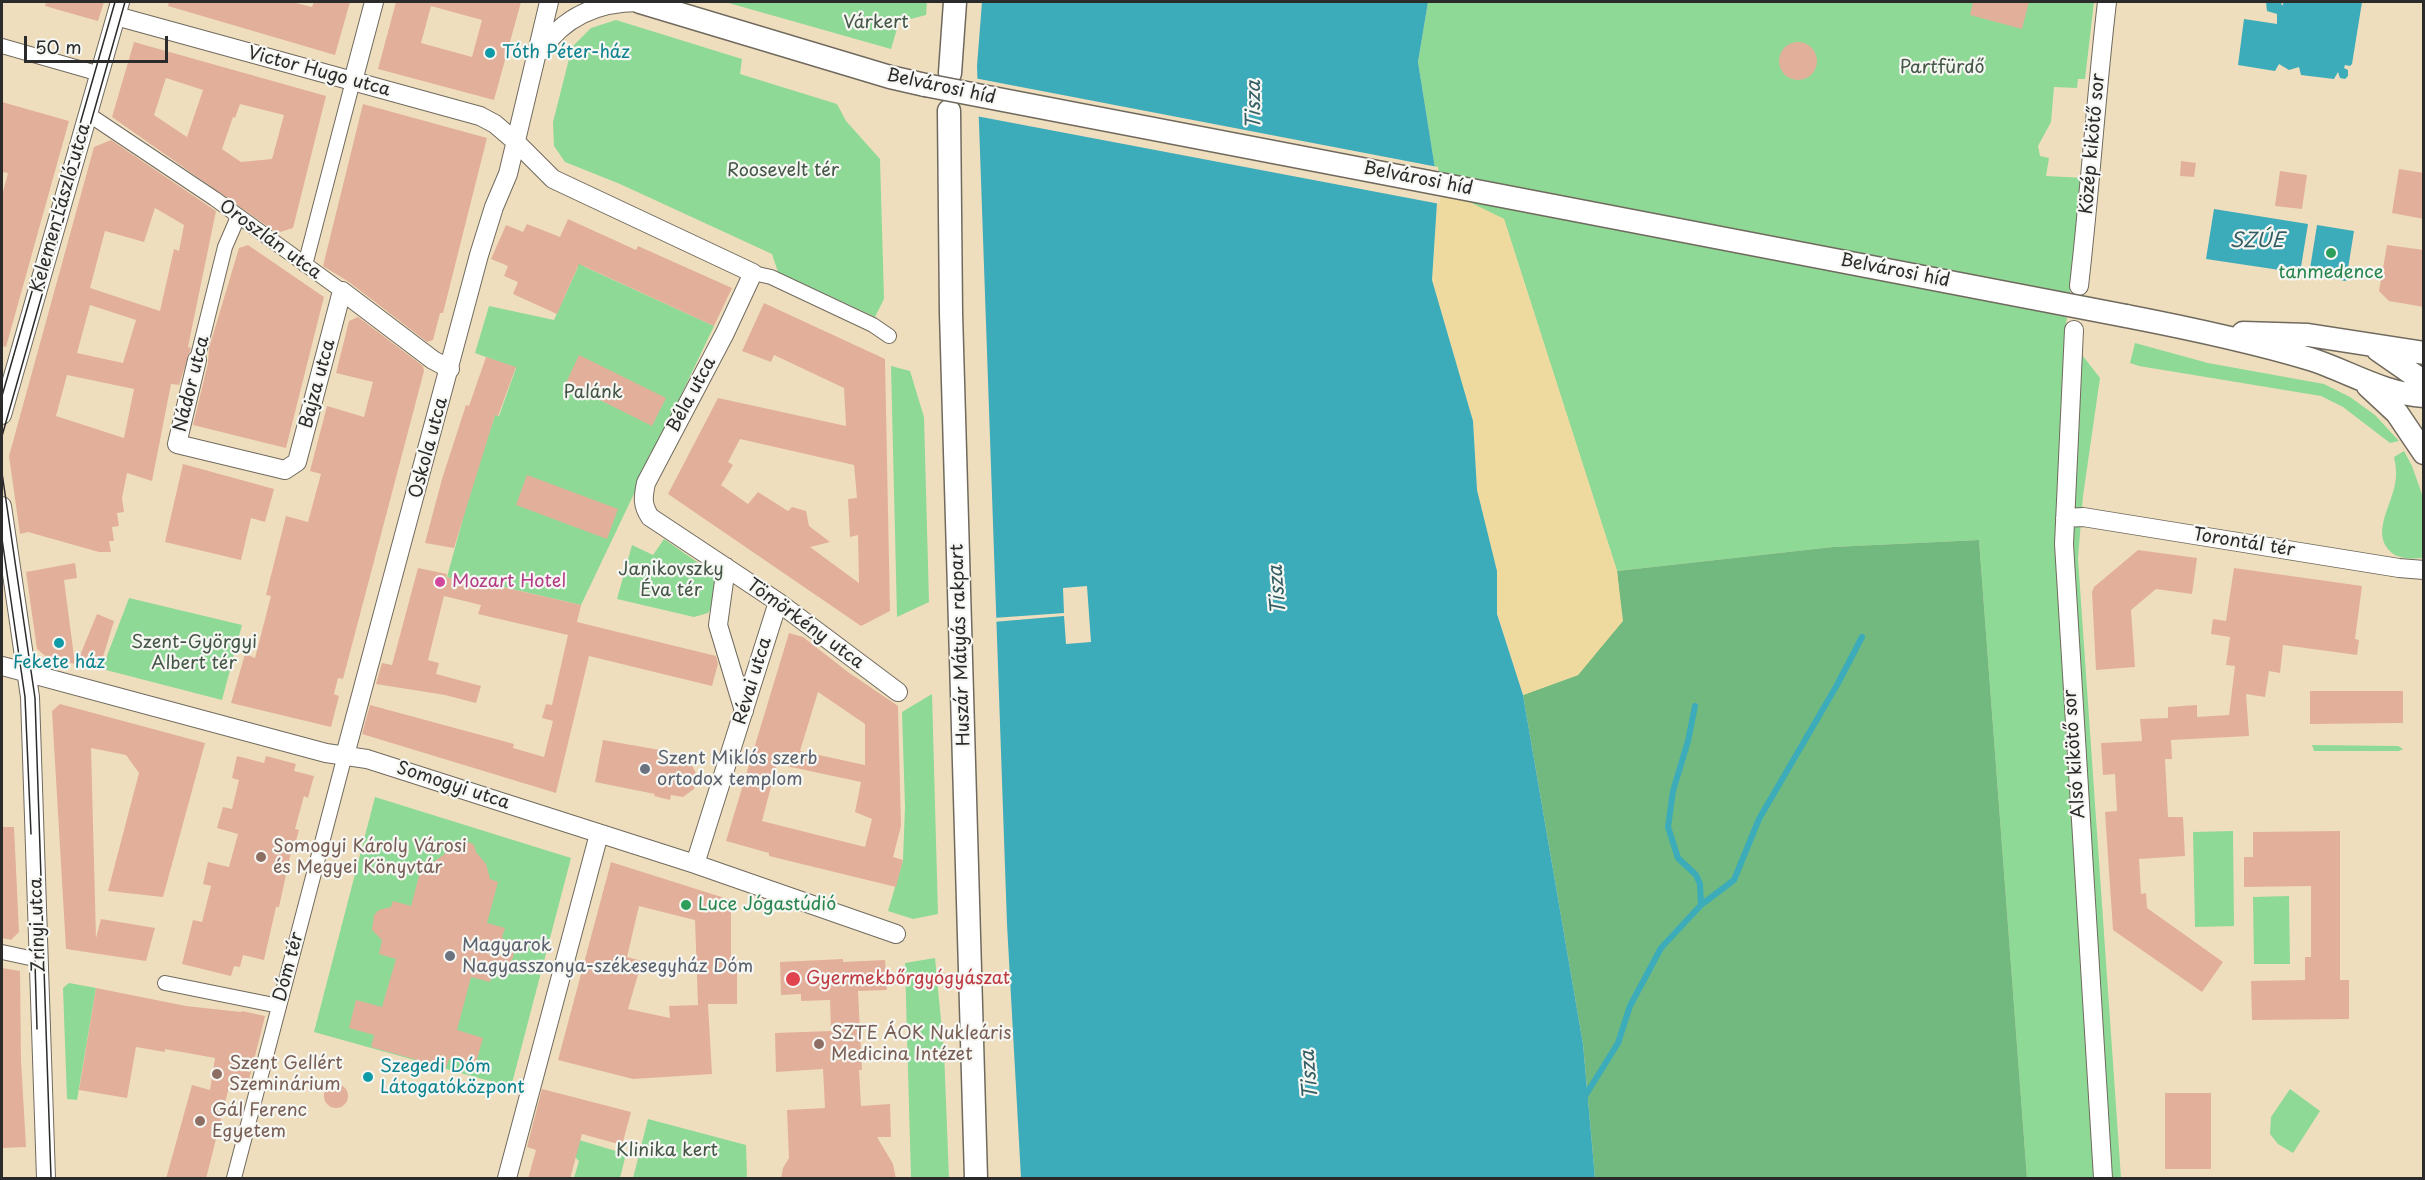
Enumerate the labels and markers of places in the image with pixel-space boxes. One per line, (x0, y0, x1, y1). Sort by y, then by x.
place label: Tóth Péter-ház (502, 42, 630, 64)
marker: Tóth Péter-ház (483, 46, 497, 60)
marker: tanmedence (2324, 246, 2338, 260)
place label: tanmedence (2278, 262, 2384, 284)
place label: Mozart Hotel (452, 571, 566, 593)
marker: Mozart Hotel (433, 575, 447, 589)
marker: Fekete ház (52, 636, 66, 650)
place label: Fekete ház (13, 652, 105, 674)
place label: Szent Miklós szerb ortodox templom (657, 748, 817, 790)
marker: Szent Miklós szerb ortodox templom (638, 762, 652, 776)
place label: Somogyi Károly Városi és Megyei Könyvtár (273, 836, 467, 878)
marker: Somogyi Károly Városi és Megyei Könyvtár (254, 850, 268, 864)
place label: Luce Jógastúdió (698, 894, 836, 916)
marker: Luce Jógastúdió (679, 898, 693, 912)
place label: Magyarok Nagyasszonya-székesegyház Dóm (462, 935, 753, 978)
marker: Magyarok Nagyasszonya-székesegyház Dóm (443, 949, 457, 963)
place label: Gyermekbőrgyógyászat (806, 968, 1010, 990)
marker: Gyermekbőrgyógyászat (784, 970, 802, 988)
place label: SZTE ÁOK Nukleáris Medicina Intézet (831, 1023, 1011, 1066)
marker: SZTE ÁOK Nukleáris Medicina Intézet (812, 1037, 826, 1051)
place label: Szent Gellért Szeminárium (229, 1053, 342, 1096)
place label: Szegedi Dóm Látogatóközpont (380, 1056, 525, 1098)
marker: Szent Gellért Szeminárium (210, 1067, 224, 1081)
marker: Szegedi Dóm Látogatóközpont (361, 1070, 375, 1084)
place label: Gál Ferenc Egyetem (212, 1100, 307, 1142)
marker: Gál Ferenc Egyetem (193, 1114, 207, 1128)

